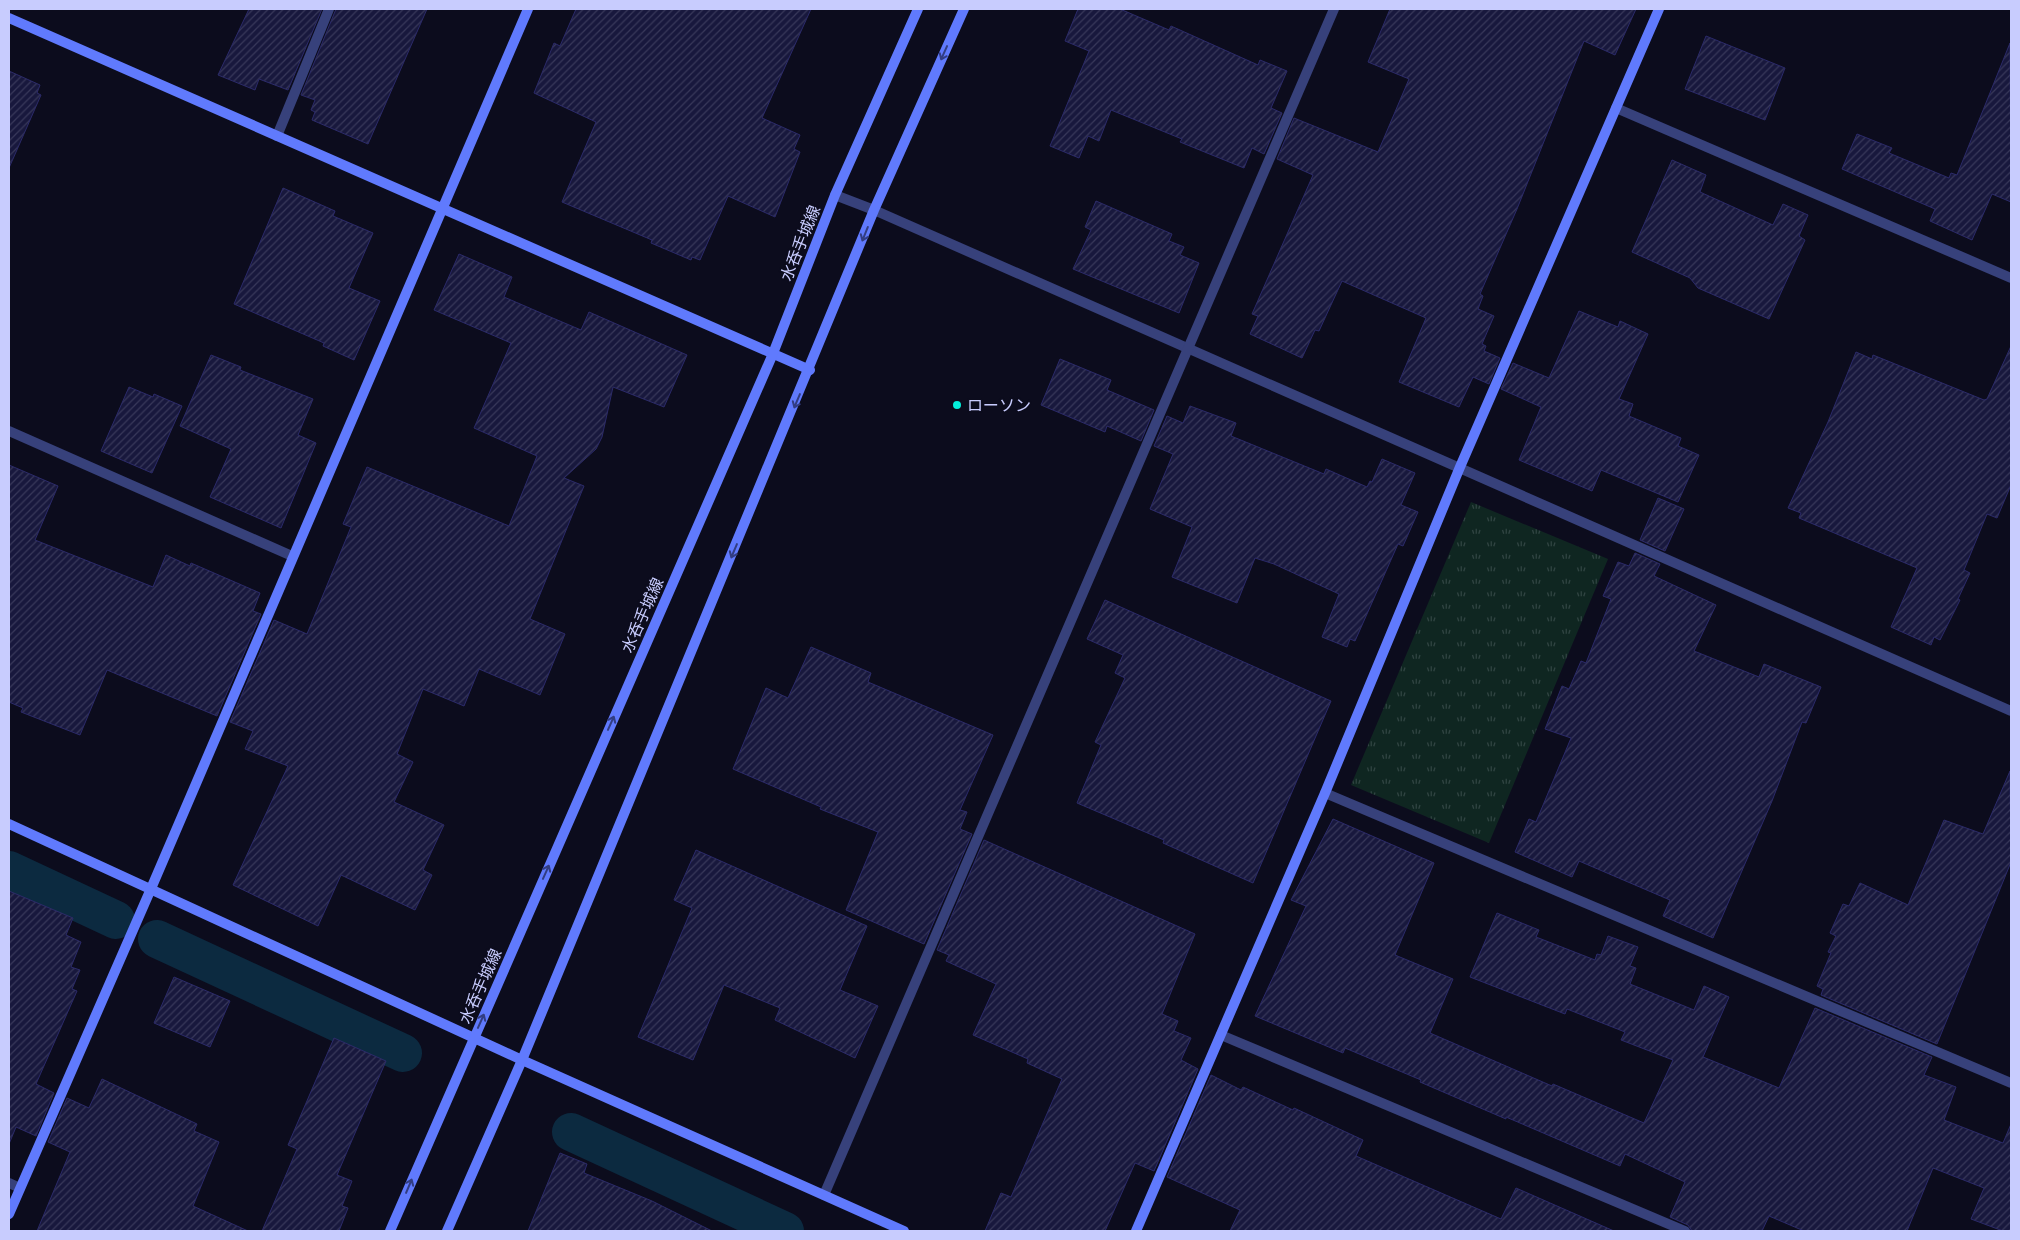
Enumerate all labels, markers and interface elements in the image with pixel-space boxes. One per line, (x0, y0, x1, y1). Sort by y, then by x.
one-way arrow (939, 45, 949, 60)
street label: 水呑手城線 (777, 203, 824, 284)
one-way arrow (859, 226, 869, 241)
one-way arrow (792, 393, 801, 408)
place label: ローソン (967, 396, 1031, 415)
marker: ローソン (951, 399, 963, 411)
one-way arrow (729, 543, 739, 558)
street label: 水呑手城線 (618, 575, 667, 656)
one-way arrow (606, 716, 616, 731)
one-way arrow (541, 865, 551, 880)
street label: 水呑手城線 (456, 946, 505, 1027)
one-way arrow (476, 1014, 486, 1029)
one-way arrow (406, 1179, 415, 1194)

